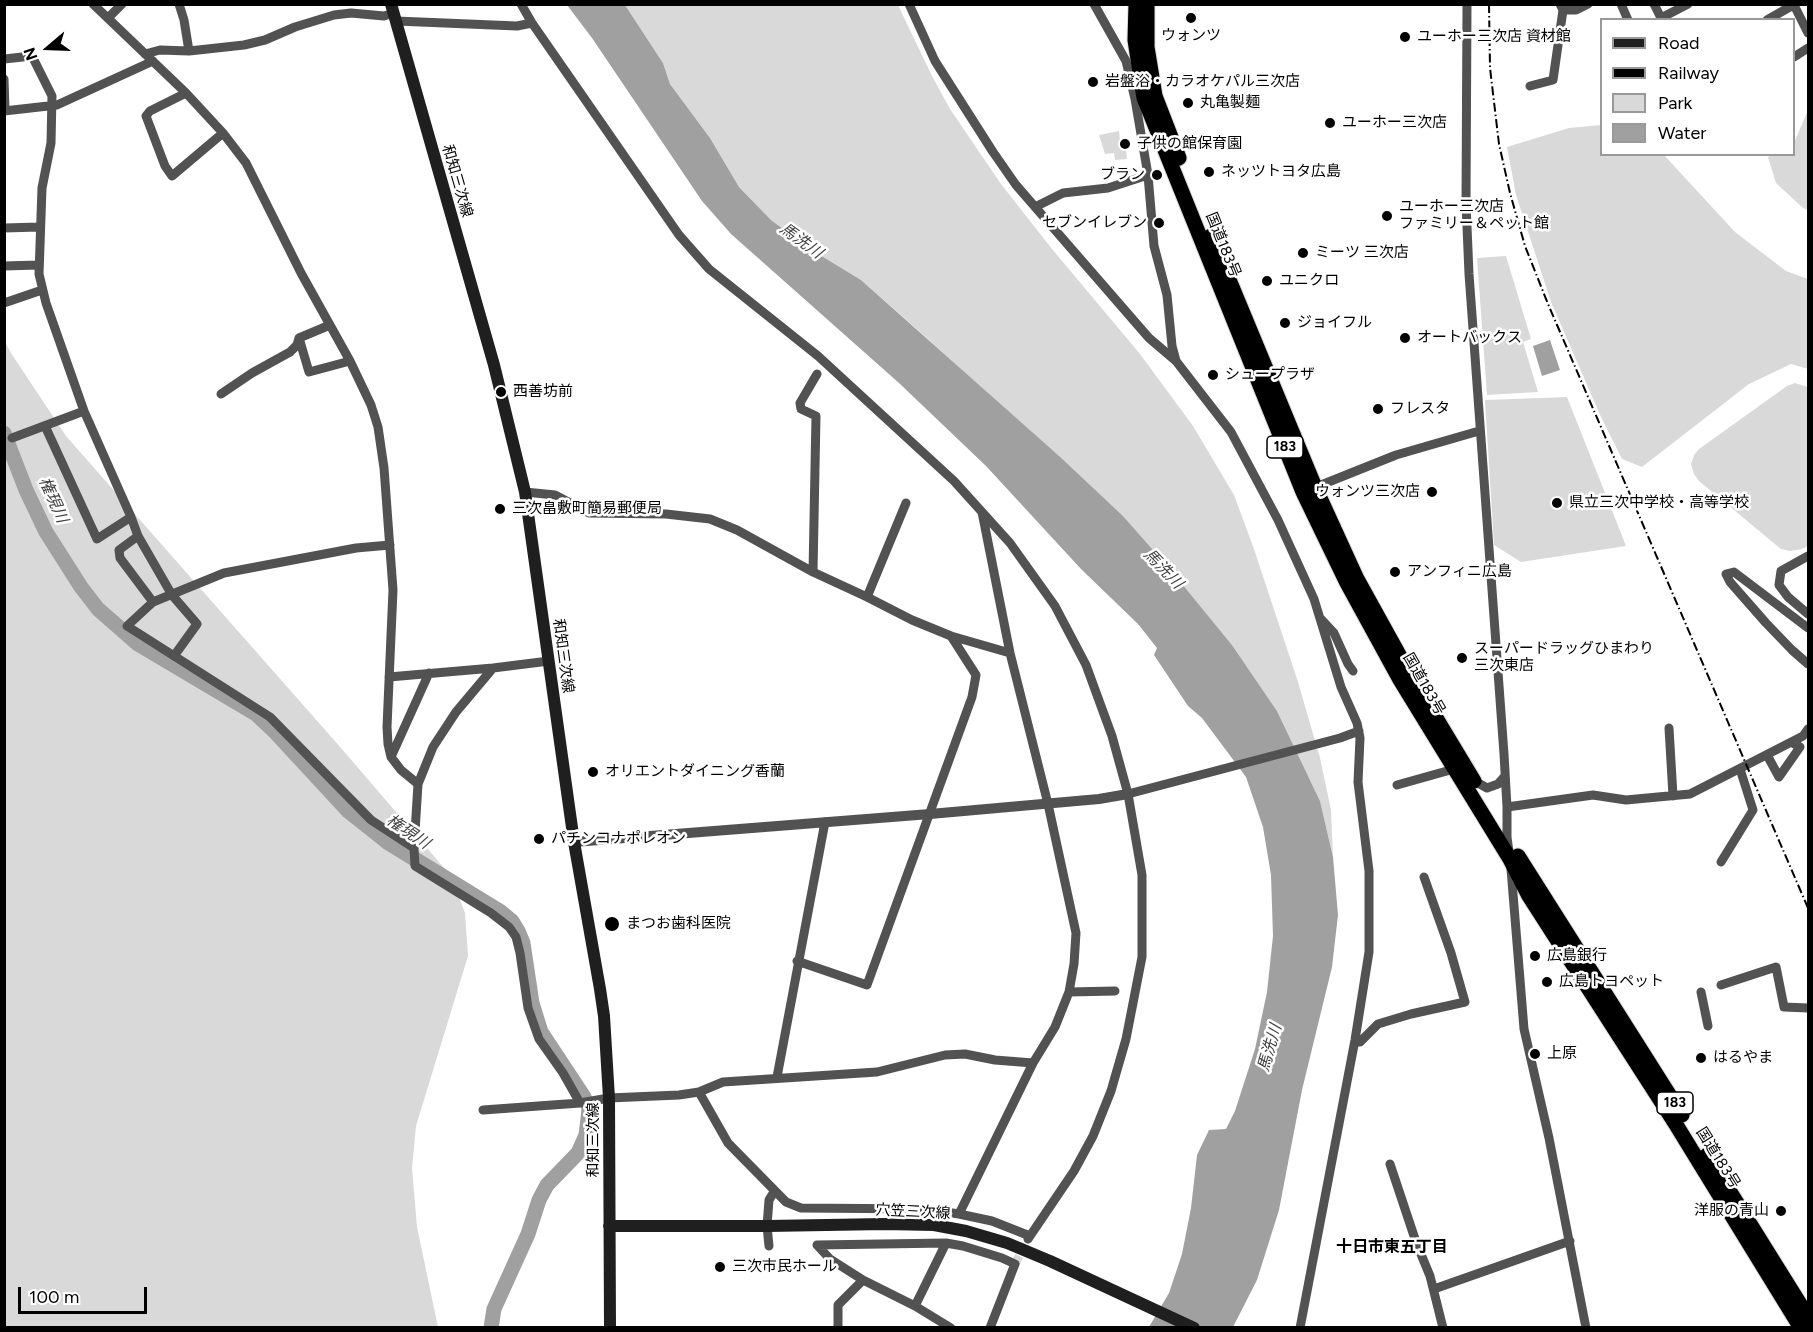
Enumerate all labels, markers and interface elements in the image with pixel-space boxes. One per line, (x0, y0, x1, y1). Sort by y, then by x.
marker: ウォンツ (1184, 11, 1198, 25)
north arrow (18, 18, 78, 78)
legend (1600, 18, 1795, 156)
place label: ウォンツ (1161, 27, 1221, 45)
place label: ユーホー三次店 資材館 (1417, 28, 1571, 46)
marker: ユーホー三次店 資材館 (1398, 30, 1412, 44)
text: Road (1658, 32, 1699, 54)
text: N (20, 45, 42, 63)
text: Railway (1658, 62, 1719, 84)
place label: 岩盤浴・カラオケパル三次店 (1105, 73, 1300, 91)
marker: 岩盤浴・カラオケパル三次店 (1086, 75, 1100, 89)
text: Park (1658, 92, 1692, 114)
place label: 丸亀製麺 (1200, 94, 1260, 112)
marker: 丸亀製麺 (1181, 96, 1195, 110)
place label: ユーホー三次店 (1342, 114, 1447, 132)
marker: ユーホー三次店 (1323, 116, 1337, 130)
text: Water (1658, 122, 1706, 144)
place label: 子供の館保育園 (1137, 135, 1242, 153)
marker: 子供の館保育園 (1118, 137, 1132, 151)
street label: 和知三次線 (438, 142, 476, 220)
place label: ネッツトヨタ広島 (1221, 163, 1341, 181)
marker: ネッツトヨタ広島 (1202, 165, 1216, 179)
place label: ブラン (1100, 166, 1145, 184)
marker: ブラン (1150, 168, 1164, 182)
place label: ユーホー三次店 ファミリー＆ペット館 (1399, 198, 1549, 233)
marker: ユーホー三次店 ファミリー＆ペット館 (1380, 209, 1394, 223)
street label: 国道183号 (1202, 210, 1244, 280)
place label: セブンイレブン (1042, 214, 1147, 232)
marker: セブンイレブン (1152, 216, 1166, 230)
water label: 馬洗川 (776, 219, 826, 263)
place label: ミーツ 三次店 (1315, 244, 1409, 262)
marker: ミーツ 三次店 (1296, 246, 1310, 260)
place label: ユニクロ (1279, 272, 1339, 290)
marker: ユニクロ (1260, 274, 1274, 288)
place label: ジョイフル (1297, 314, 1372, 332)
marker: ジョイフル (1278, 316, 1292, 330)
place label: オートバックス (1417, 329, 1522, 347)
marker: オートバックス (1398, 331, 1412, 345)
place label: シュープラザ (1225, 366, 1315, 384)
marker: シュープラザ (1206, 368, 1220, 382)
place label: 西善坊前 (513, 383, 573, 401)
marker: 西善坊前 (494, 385, 508, 399)
place label: フレスタ (1390, 400, 1450, 418)
marker: フレスタ (1371, 402, 1385, 416)
road number: 183 (1267, 436, 1303, 458)
water label: 権現川 (34, 474, 72, 526)
place label: ウォンツ三次店 (1315, 483, 1420, 501)
marker: ウォンツ三次店 (1425, 485, 1439, 499)
place label: 県立三次中学校・高等学校 (1569, 494, 1749, 512)
marker: 県立三次中学校・高等学校 (1550, 496, 1564, 510)
place label: 三次畠敷町簡易郵便局 (512, 500, 662, 518)
marker: 三次畠敷町簡易郵便局 (493, 502, 507, 516)
water label: 馬洗川 (1139, 545, 1187, 593)
place label: アンフィニ広島 (1407, 563, 1512, 581)
marker: アンフィニ広島 (1388, 565, 1402, 579)
street label: 和知三次線 (549, 618, 577, 694)
place label: スーパードラッグひまわり 三次東店 (1474, 640, 1654, 675)
street label: 国道183号 (1399, 650, 1449, 718)
marker: スーパードラッグひまわり 三次東店 (1455, 651, 1469, 665)
place label: オリエントダイニング香蘭 (605, 763, 785, 781)
marker: オリエントダイニング香蘭 (586, 765, 600, 779)
water label: 権現川 (383, 811, 433, 853)
place label: パチンコナポレオン (551, 830, 686, 848)
marker: パチンコナポレオン (532, 832, 546, 846)
marker: まつお歯科医院 (603, 915, 621, 933)
place label: まつお歯科医院 (626, 915, 731, 933)
place label: 広島銀行 (1547, 947, 1607, 965)
marker: 広島銀行 (1528, 949, 1542, 963)
place label: 広島トヨペット (1559, 973, 1664, 991)
marker: 広島トヨペット (1540, 975, 1554, 989)
water label: 馬洗川 (1254, 1022, 1286, 1074)
place label: 上原 (1547, 1045, 1577, 1063)
marker: 上原 (1528, 1047, 1542, 1061)
place label: はるやま (1713, 1049, 1773, 1067)
marker: はるやま (1694, 1051, 1708, 1065)
road number: 183 (1657, 1092, 1693, 1114)
street label: 和知三次線 (585, 1103, 603, 1177)
street label: 国道183号 (1692, 1124, 1744, 1192)
street label: 穴笠三次線 (875, 1201, 951, 1223)
place label: 洋服の青山 (1694, 1202, 1769, 1220)
marker: 洋服の青山 (1774, 1204, 1788, 1218)
district label: 十日市東五丁目 (1336, 1237, 1448, 1257)
place label: 三次市民ホール (732, 1258, 837, 1276)
marker: 三次市民ホール (713, 1260, 727, 1274)
scale bar (21, 1275, 150, 1313)
text: 100 m (29, 1286, 79, 1308)

